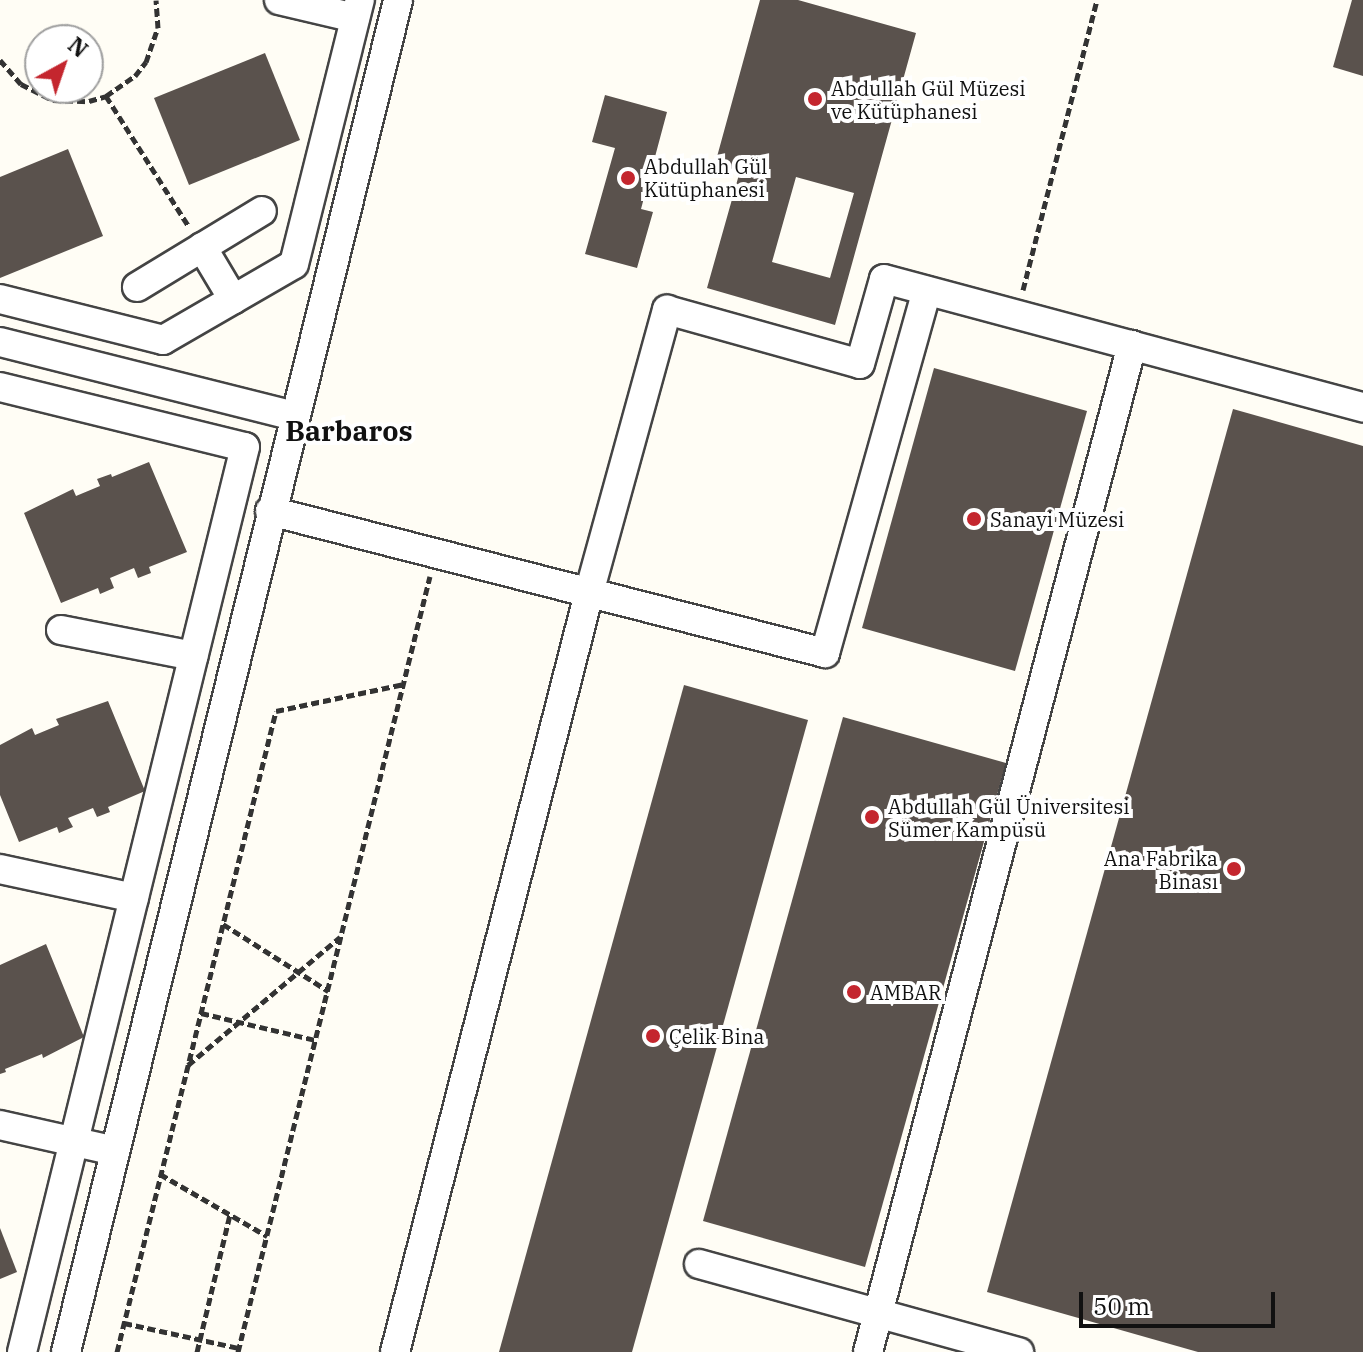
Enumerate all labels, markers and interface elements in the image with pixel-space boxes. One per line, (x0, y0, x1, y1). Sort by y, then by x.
north arrow (24, 24, 104, 104)
text: N (62, 30, 94, 63)
place label: Abdullah Gül Müzesi ve Kütüphanesi (831, 76, 1025, 123)
marker: Abdullah Gül Müzesi ve Kütüphanesi (806, 90, 824, 108)
place label: Abdullah Gül Kütüphanesi (644, 154, 767, 201)
marker: Abdullah Gül Kütüphanesi (619, 169, 637, 187)
district label: Barbaros (285, 414, 413, 448)
place label: Sanayi Müzesi (990, 507, 1124, 531)
marker: Sanayi Müzesi (965, 510, 983, 528)
place label: Abdullah Gül Üniversitesi Sümer Kampüsü (888, 794, 1130, 841)
marker: Abdullah Gül Üniversitesi Sümer Kampüsü (863, 808, 881, 826)
place label: Ana Fabrika Binası (1104, 846, 1218, 893)
marker: Ana Fabrika Binası (1225, 860, 1243, 878)
place label: AMBAR (870, 980, 941, 1004)
marker: AMBAR (845, 983, 863, 1001)
place label: Çelik Bina (669, 1024, 765, 1048)
marker: Çelik Bina (644, 1027, 662, 1045)
scale bar (1083, 1276, 1279, 1326)
text: 50 m (1093, 1290, 1150, 1322)

